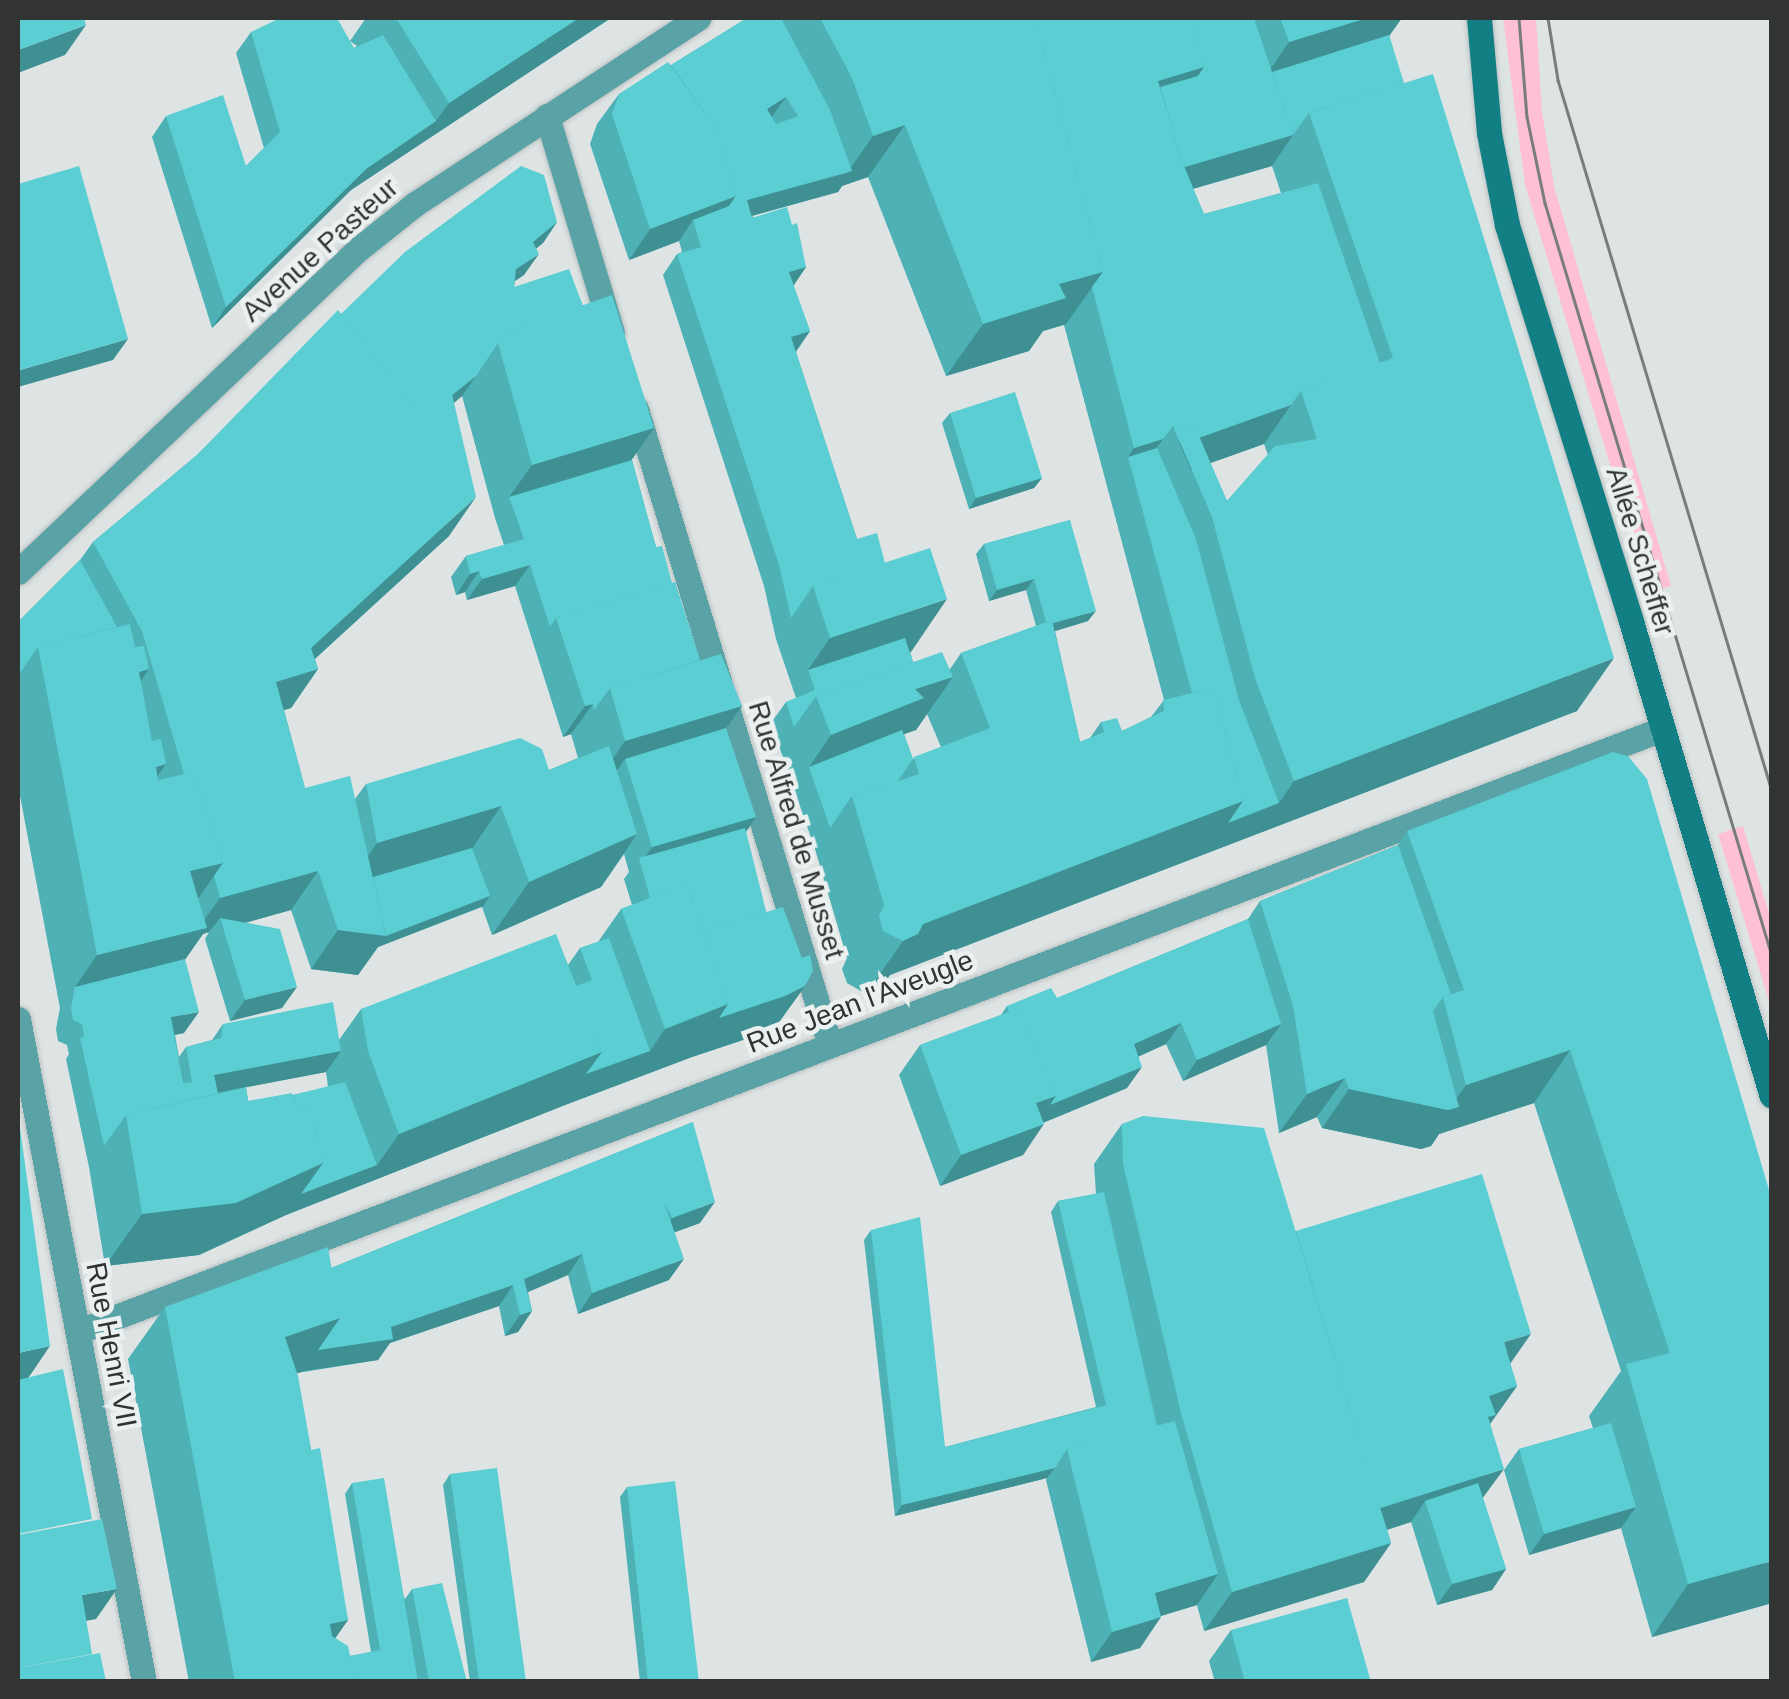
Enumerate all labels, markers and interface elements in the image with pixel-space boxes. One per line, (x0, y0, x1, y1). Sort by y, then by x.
street label: Avenue Pasteur (235, 171, 405, 329)
street label: Allée Scheffer (1599, 463, 1681, 639)
street label: Rue Alfred de Musset (741, 696, 851, 964)
street label: Rue Jean l'Aveugle (742, 943, 978, 1061)
street label: Rue Henri VII (78, 1259, 144, 1431)

